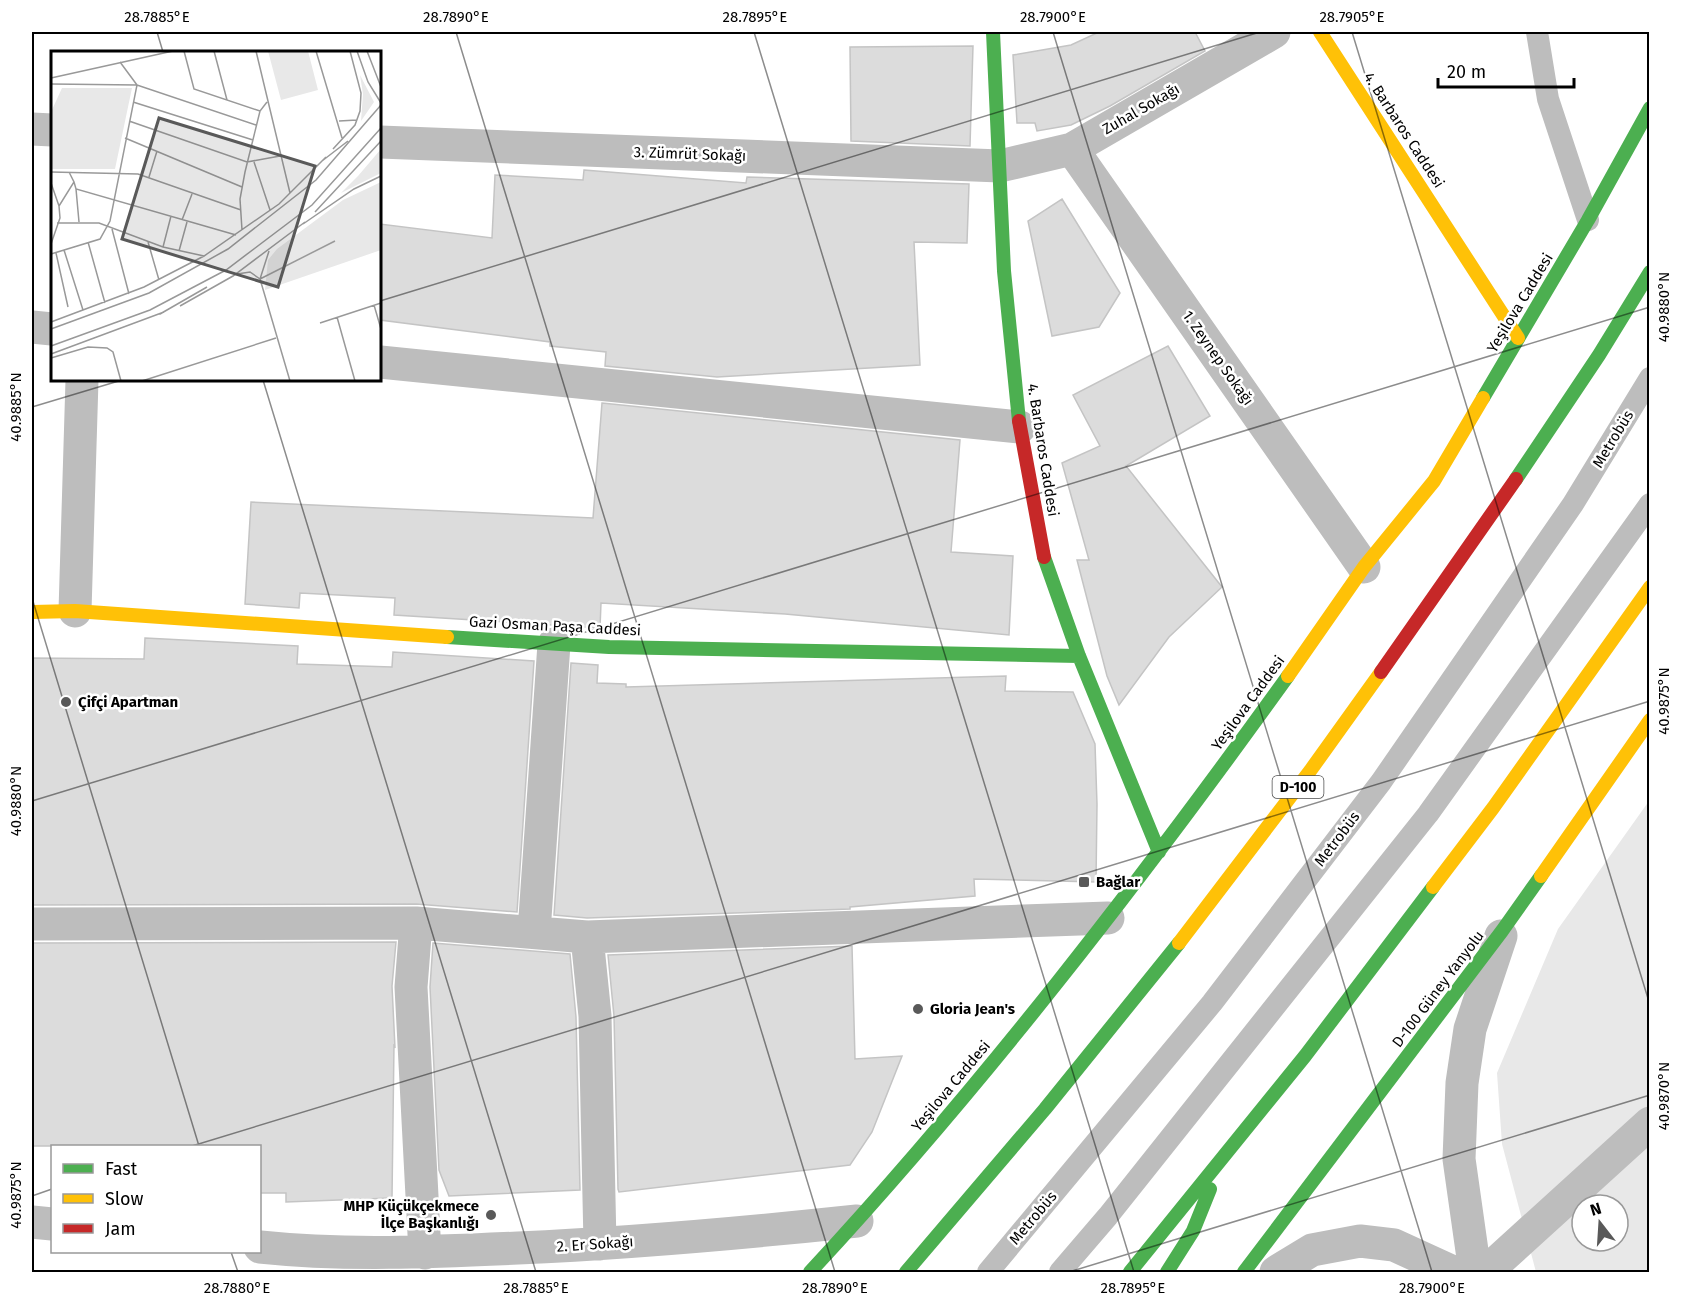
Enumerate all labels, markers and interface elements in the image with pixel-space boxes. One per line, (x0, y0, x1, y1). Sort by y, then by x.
text: 28.7885°E (124, 8, 190, 26)
text: 28.7890°E (423, 8, 489, 26)
text: 28.7895°E (723, 8, 787, 26)
text: 28.7900°E (1020, 8, 1086, 26)
text: 28.7905°E (1319, 8, 1385, 26)
inset map (51, 51, 381, 381)
scale bar (1438, 51, 1574, 89)
text: 20 m (1447, 61, 1486, 83)
street label: 4. Barbaros Caddesi (1360, 69, 1448, 191)
street label: Zuhal Sokağı (1099, 80, 1183, 138)
street label: 3. Zümrüt Sokağı (633, 143, 747, 165)
street label: Yeşilova Caddesi (1483, 250, 1557, 356)
text: 40.9880°N (1655, 272, 1673, 342)
street label: 1. Zeynep Sokağı (1179, 307, 1257, 409)
text: 40.9885°N (7, 372, 25, 442)
street label: 4. Barbaros Caddesi (1024, 382, 1062, 518)
street label: Metrobüs (1589, 407, 1637, 471)
street label: Gazi Osman Paşa Caddesi (469, 613, 641, 639)
street label: Yeşilova Caddesi (1208, 652, 1288, 754)
text: 40.9875°N (1655, 667, 1673, 735)
place label: Çifçi Apartman (78, 693, 178, 712)
marker: Çifçi Apartman (59, 695, 73, 709)
text: 40.9880°N (7, 766, 25, 836)
road number: D-100 (1272, 776, 1324, 798)
street label: Metrobüs (1311, 808, 1363, 870)
place label: Bağlar (1096, 873, 1141, 891)
marker: Bağlar (1077, 875, 1091, 889)
street label: D-100 Güney Yanyolu (1388, 927, 1488, 1051)
place label: Gloria Jean's (930, 1000, 1015, 1018)
marker: Gloria Jean's (911, 1002, 925, 1016)
street label: Yeşilova Caddesi (908, 1037, 994, 1135)
text: 40.9870°N (1655, 1062, 1673, 1130)
legend (51, 1145, 261, 1253)
text: Fast (105, 1158, 138, 1180)
text: 40.9875°N (7, 1161, 25, 1229)
text: Slow (105, 1188, 144, 1210)
street label: Metrobüs (1006, 1188, 1060, 1248)
north arrow (1570, 1193, 1630, 1253)
place label: MHP Küçükçekmece İlçe Başkanlığı (344, 1197, 479, 1233)
text: N (1588, 1198, 1604, 1220)
marker: MHP Küçükçekmece İlçe Başkanlığı (484, 1208, 498, 1222)
text: Jam (105, 1218, 136, 1240)
street label: 2. Er Sokağı (556, 1232, 634, 1256)
text: 28.7880°E (204, 1279, 270, 1297)
text: 28.7885°E (503, 1279, 569, 1297)
text: 28.7890°E (802, 1279, 868, 1297)
text: 28.7895°E (1101, 1279, 1165, 1297)
text: 28.7900°E (1399, 1279, 1465, 1297)

